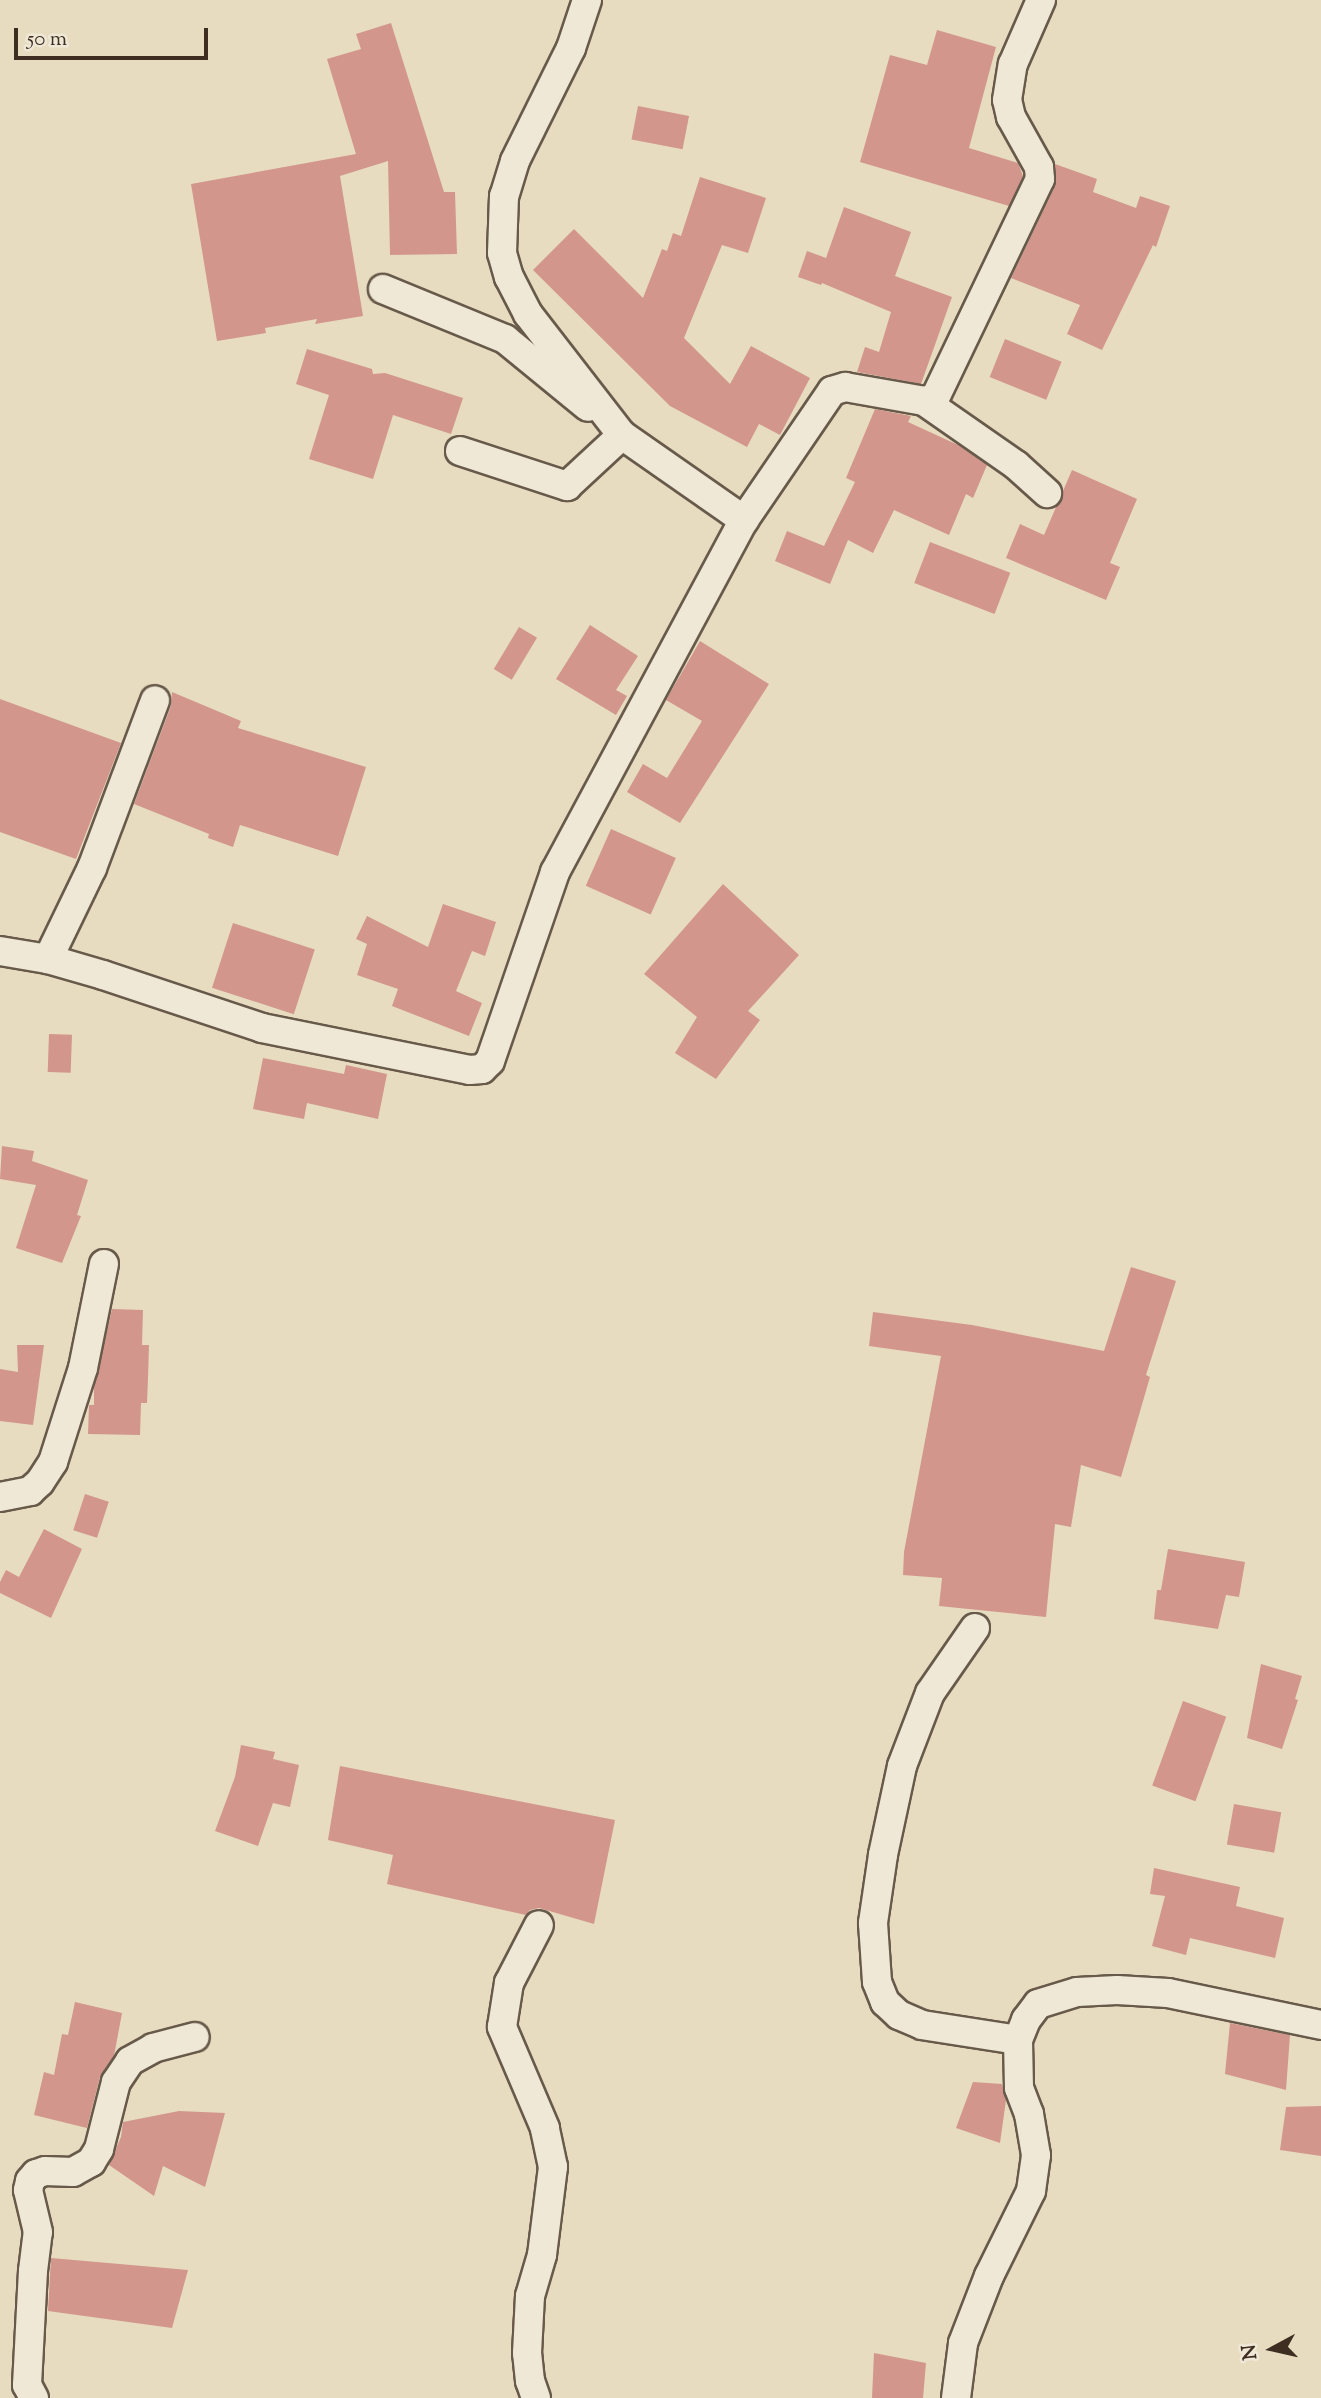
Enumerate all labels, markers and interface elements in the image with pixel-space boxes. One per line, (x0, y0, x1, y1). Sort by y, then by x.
scale bar (18, 14, 212, 58)
text: 50 m (27, 25, 67, 55)
north arrow (1237, 2314, 1307, 2384)
text: N (1236, 2343, 1265, 2361)

